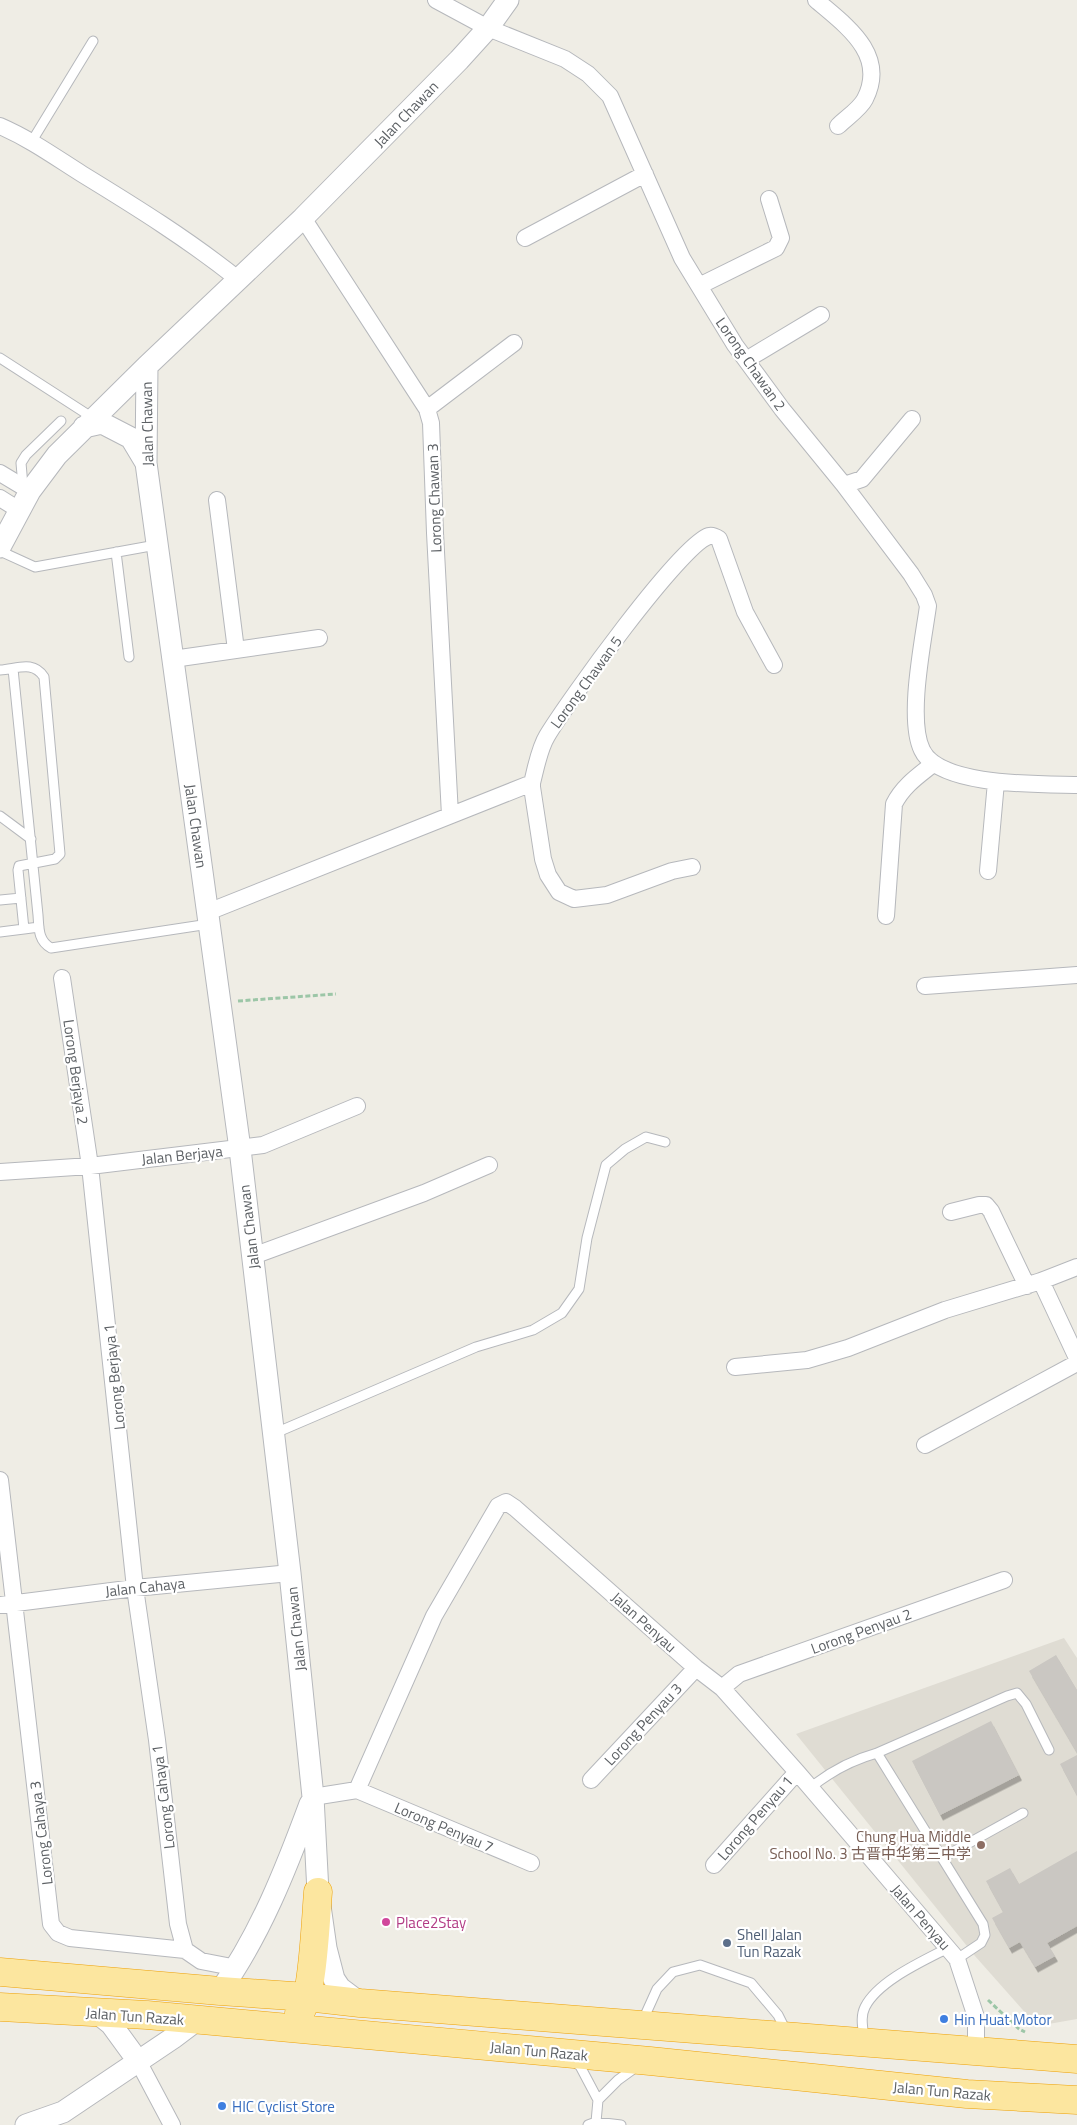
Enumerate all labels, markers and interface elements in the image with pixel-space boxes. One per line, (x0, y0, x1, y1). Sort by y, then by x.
street label: Jalan Chawan (368, 75, 444, 153)
street label: Lorong Chawan 2 (710, 313, 792, 415)
street label: Jalan Chawan (135, 381, 159, 467)
street label: Lorong Chawan 3 (421, 443, 447, 553)
street label: Lorong Chawan 5 (545, 631, 627, 733)
street label: Jalan Chawan (179, 782, 213, 870)
street label: Lorong Berjaya 2 (57, 1018, 95, 1126)
street label: Jalan Berjaya (140, 1139, 224, 1171)
street label: Jalan Chawan (232, 1183, 266, 1271)
street label: Lorong Berjaya 1 (97, 1323, 131, 1431)
street label: Jalan Cahaya (104, 1571, 186, 1603)
street label: Jalan Chawan (280, 1586, 312, 1672)
street label: Jalan Penyau (606, 1586, 682, 1658)
street label: Lorong Penyau 2 (807, 1602, 915, 1660)
street label: Lorong Penyau 3 (599, 1677, 687, 1771)
street label: Lorong Cahaya 1 (145, 1744, 181, 1850)
street label: Lorong Penyau 1 (712, 1771, 798, 1865)
street label: Lorong Cahaya 3 (23, 1780, 59, 1886)
street label: Lorong Penyau 7 (391, 1796, 497, 1858)
place label: Chung Hua Middle School No. 3 古晋中华第三中学 (769, 1825, 971, 1865)
marker: Chung Hua Middle School No. 3 古晋中华第三中学 (975, 1839, 987, 1851)
street label: Jalan Penyau (886, 1879, 956, 1955)
place label: Place2Stay (396, 1911, 466, 1934)
marker: Place2Stay (380, 1916, 392, 1928)
place label: Shell Jalan Tun Razak (737, 1923, 802, 1963)
marker: Shell Jalan Tun Razak (721, 1937, 733, 1949)
street label: Jalan Tun Razak (85, 2001, 185, 2031)
place label: Hin Huat Motor (954, 2008, 1052, 2031)
marker: Hin Huat Motor (938, 2013, 950, 2025)
street label: Jalan Tun Razak (489, 2035, 589, 2067)
street label: Jalan Tun Razak (892, 2075, 992, 2107)
place label: HIC Cyclist Store (232, 2095, 335, 2118)
marker: HIC Cyclist Store (216, 2100, 228, 2112)

